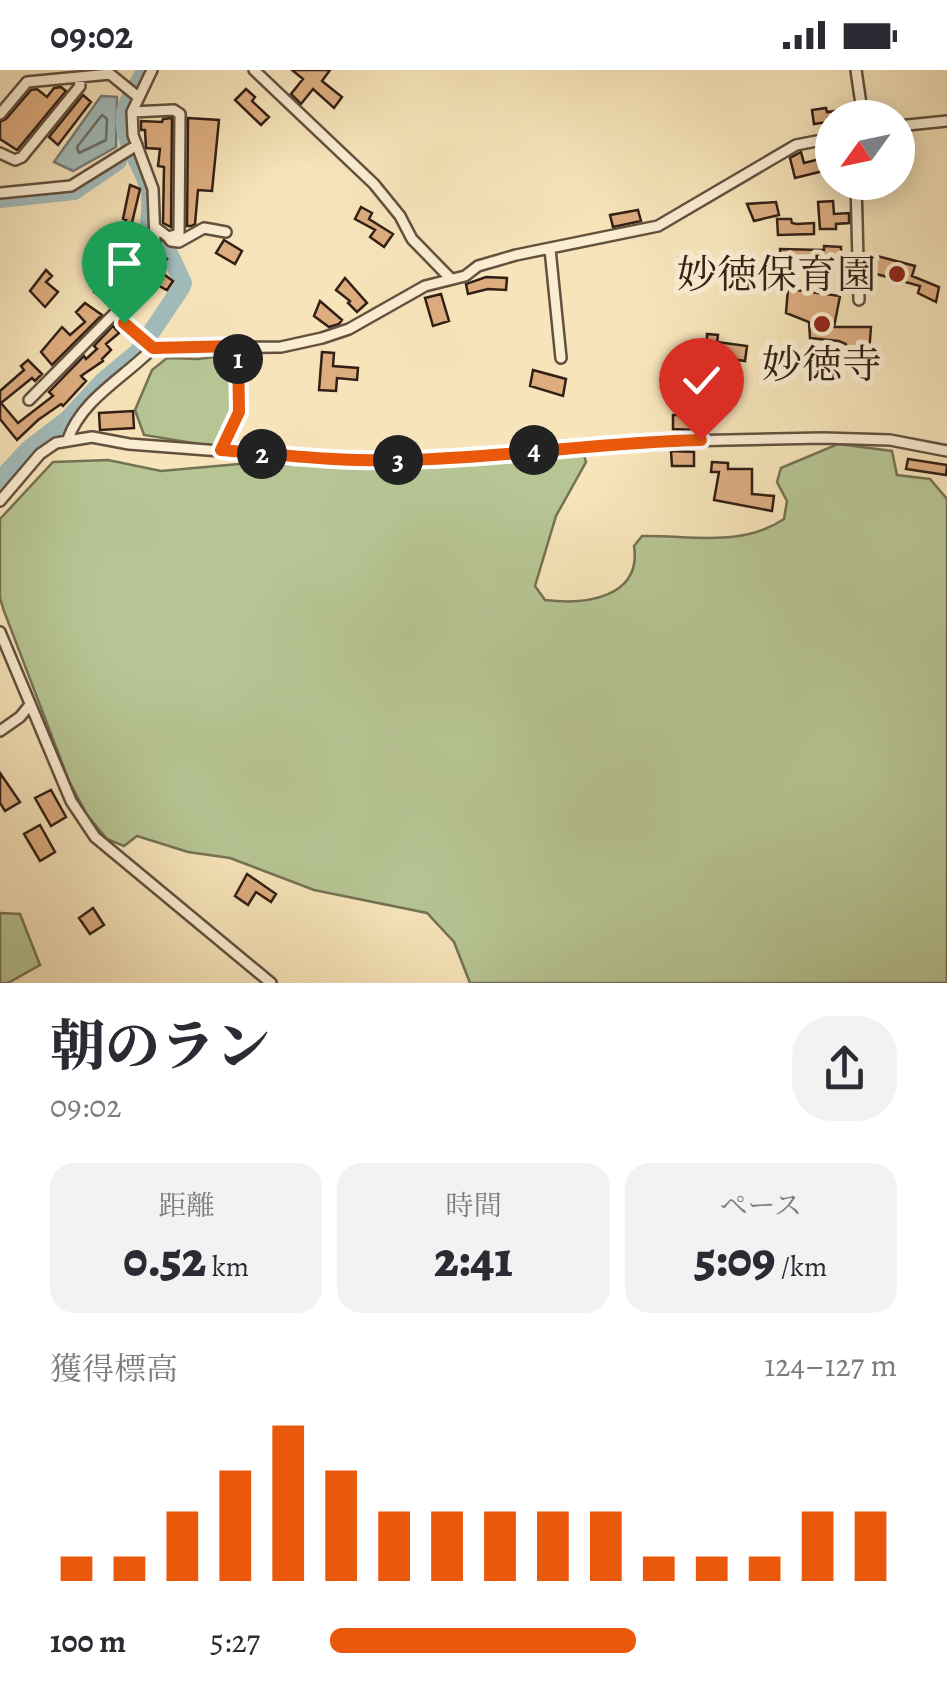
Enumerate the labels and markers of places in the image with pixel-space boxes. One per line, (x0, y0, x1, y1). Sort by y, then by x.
pin (82, 221, 167, 324)
place label: 妙徳保育園 (677, 247, 877, 302)
marker: 妙徳保育園 (886, 263, 908, 285)
marker: 妙徳寺 (811, 313, 833, 335)
pin: 1 (213, 334, 263, 384)
place label: 妙徳寺 (762, 337, 882, 392)
pin (659, 338, 744, 441)
pin: 4 (509, 425, 559, 475)
pin: 2 (237, 429, 287, 479)
pin: 3 (373, 435, 423, 485)

